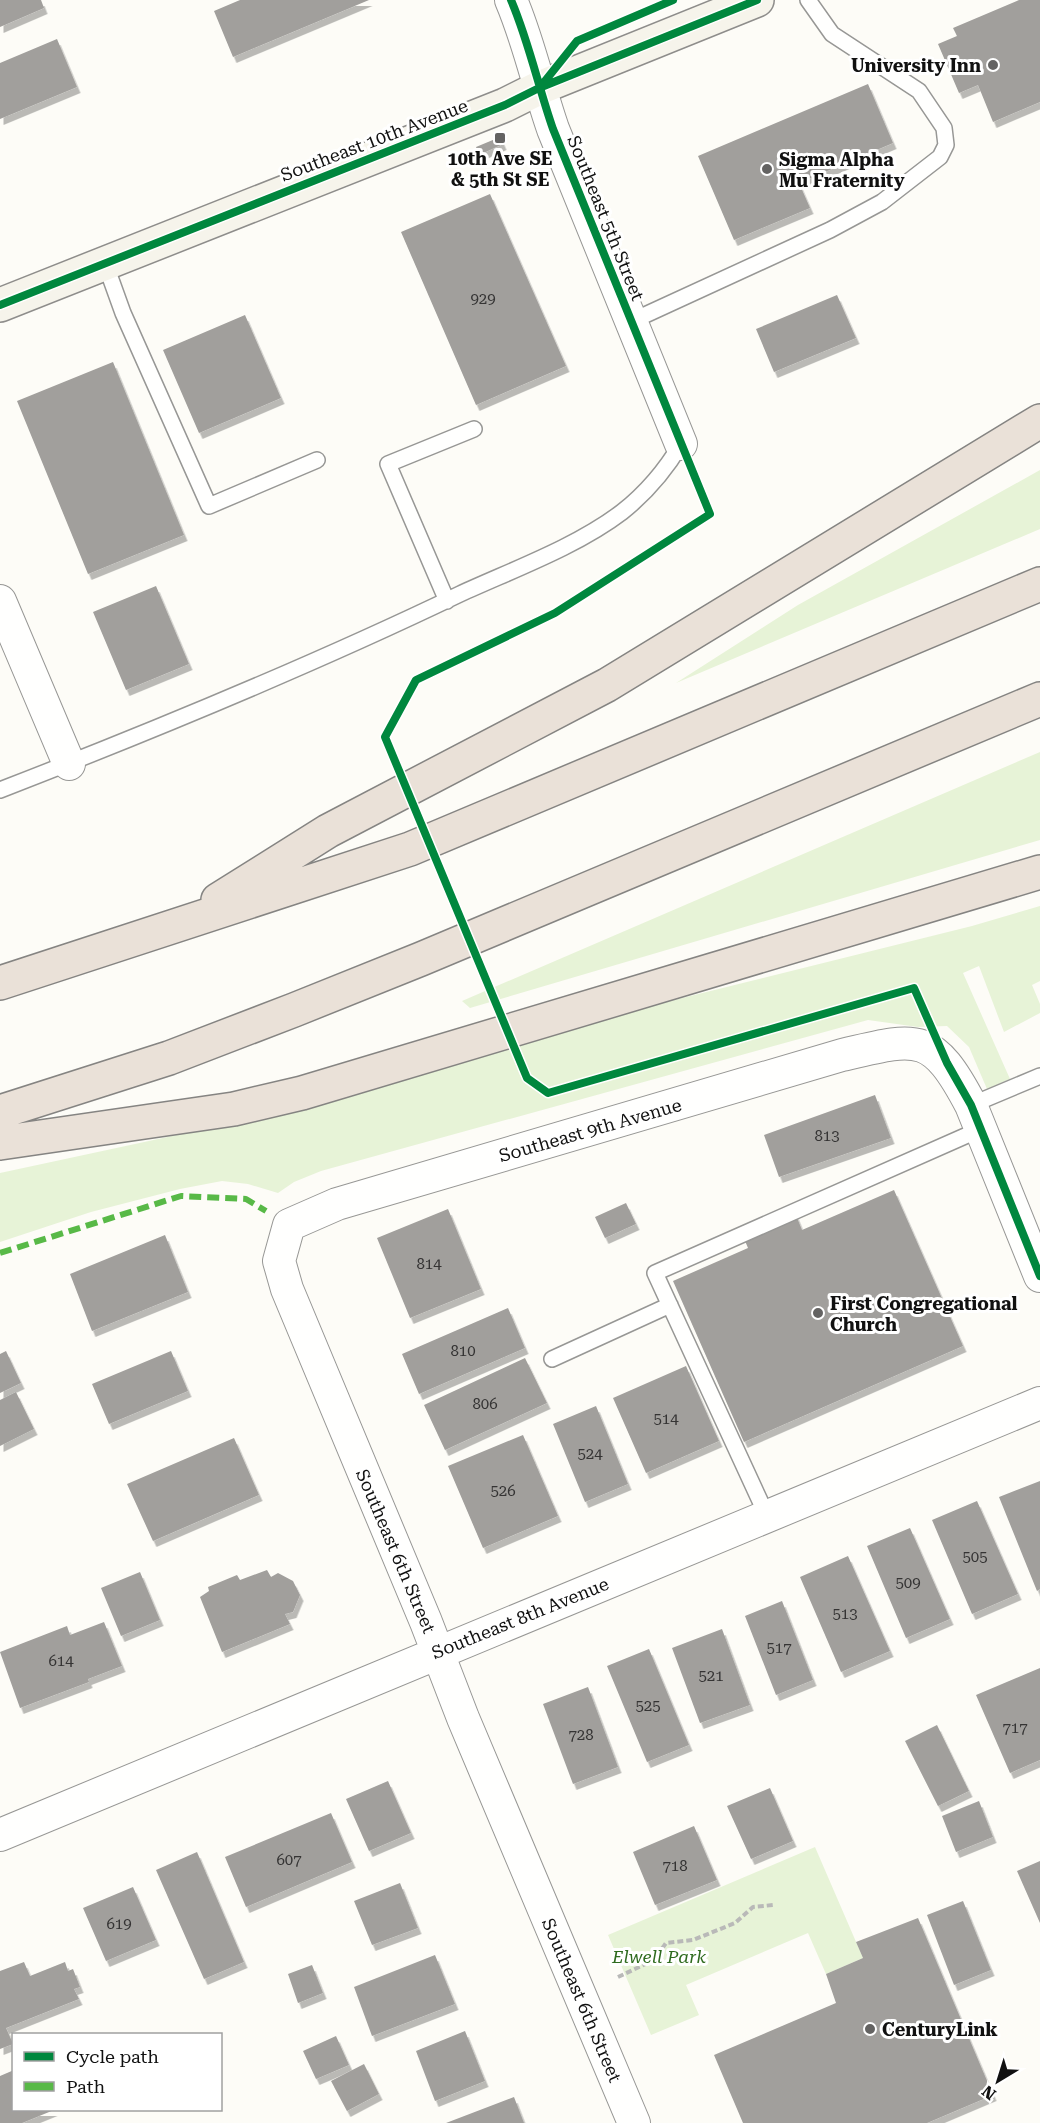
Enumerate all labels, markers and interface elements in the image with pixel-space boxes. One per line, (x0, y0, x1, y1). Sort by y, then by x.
place label: University Inn (851, 55, 981, 76)
marker: University Inn (986, 58, 1000, 72)
street label: Southeast 10th Avenue (277, 94, 471, 185)
marker: 10th Ave SE & 5th St SE (493, 131, 507, 145)
street label: Southeast 5th Street (563, 132, 649, 304)
place label: 10th Ave SE & 5th St SE (448, 148, 552, 190)
place label: Sigma Alpha Mu Fraternity (779, 149, 905, 191)
marker: Sigma Alpha Mu Fraternity (760, 162, 774, 176)
house number: 929 (470, 290, 496, 308)
street label: Southeast 9th Avenue (496, 1094, 684, 1166)
house number: 813 (814, 1127, 840, 1145)
house number: 814 (416, 1255, 442, 1273)
place label: First Congregational Church (830, 1293, 1018, 1335)
marker: First Congregational Church (811, 1306, 825, 1320)
house number: 810 (450, 1342, 476, 1360)
house number: 806 (472, 1395, 498, 1413)
house number: 514 (653, 1410, 679, 1428)
house number: 524 (577, 1445, 603, 1463)
street label: Southeast 6th Street (352, 1466, 440, 1636)
house number: 526 (490, 1482, 516, 1500)
house number: 505 (962, 1548, 988, 1566)
street label: Southeast 8th Avenue (428, 1573, 612, 1663)
house number: 509 (895, 1574, 921, 1592)
house number: 513 (832, 1605, 858, 1623)
house number: 517 (766, 1639, 792, 1657)
house number: 614 (48, 1652, 74, 1670)
house number: 521 (698, 1667, 724, 1685)
house number: 525 (635, 1697, 661, 1715)
house number: 717 (1002, 1719, 1028, 1737)
house number: 728 (568, 1726, 594, 1744)
house number: 607 (276, 1851, 302, 1869)
house number: 718 (662, 1857, 688, 1875)
house number: 619 (106, 1915, 132, 1933)
street label: Southeast 6th Street (538, 1915, 626, 2085)
park label: Elwell Park (611, 1946, 706, 1967)
place label: CenturyLink (882, 2019, 998, 2040)
marker: CenturyLink (863, 2022, 877, 2036)
legend (12, 2033, 222, 2111)
text: Cycle path (66, 2046, 159, 2067)
north arrow (968, 2051, 1028, 2111)
text: Path (66, 2076, 105, 2097)
text: N (978, 2081, 1000, 2104)

